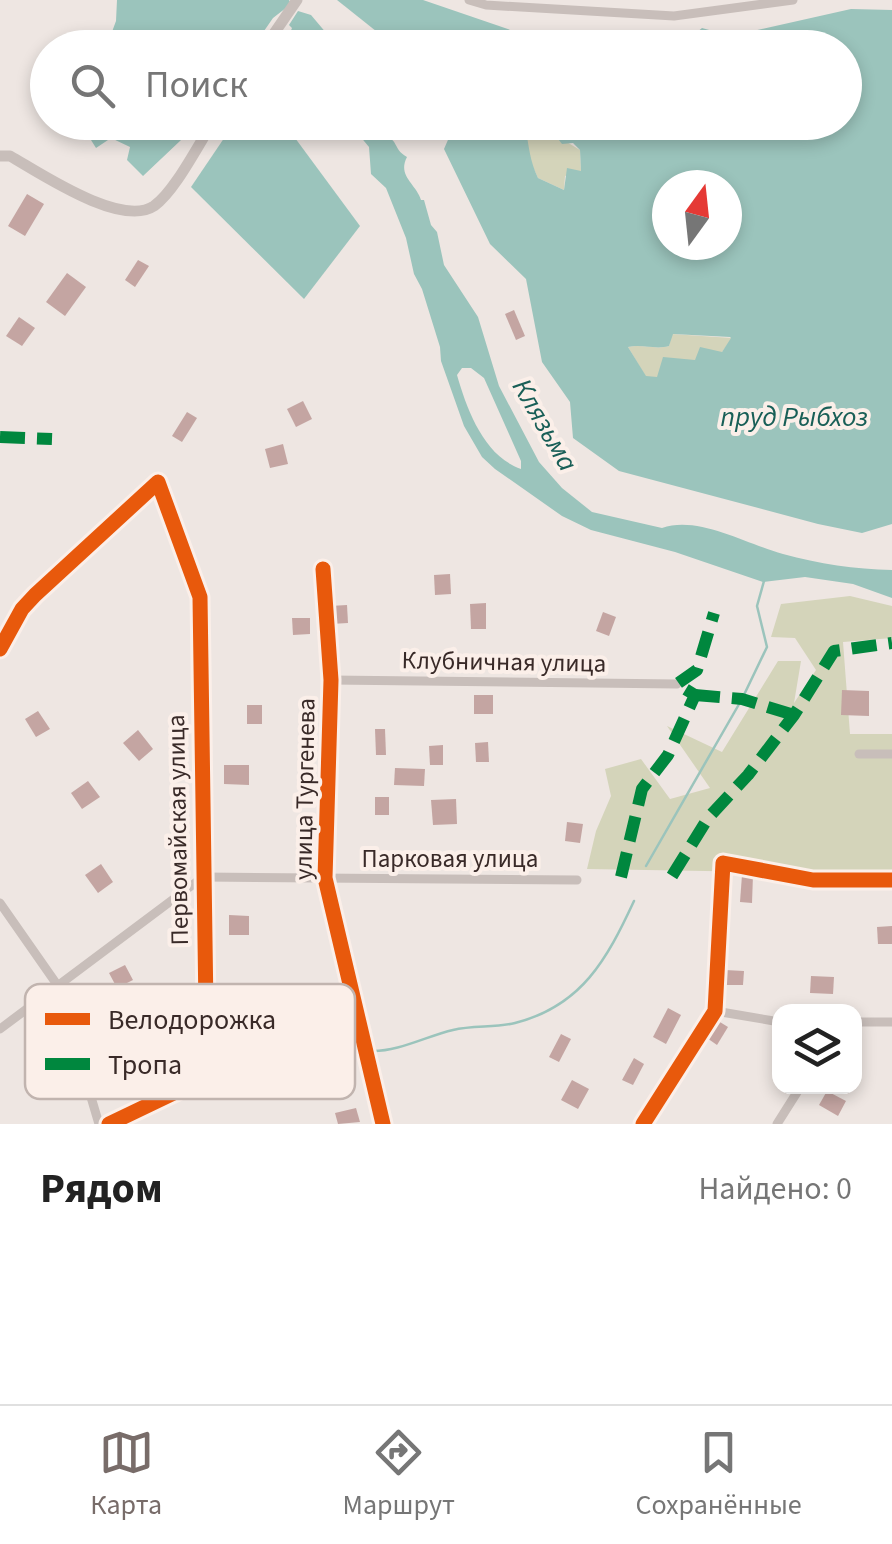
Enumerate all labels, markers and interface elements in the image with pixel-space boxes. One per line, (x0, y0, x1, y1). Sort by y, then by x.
search box (30, 30, 862, 140)
icon: search (65, 58, 120, 113)
text: Поиск (145, 58, 248, 112)
north arrow (652, 170, 742, 260)
water label: Клязьма (502, 371, 588, 479)
water label: пруд Рыбхоз (720, 397, 868, 437)
street label: Клубничная улица (401, 642, 607, 682)
street label: улица Тургенева (285, 698, 325, 880)
street label: Первомайская улица (158, 714, 198, 946)
street label: Парковая улица (362, 841, 538, 877)
legend (25, 984, 355, 1099)
text: Велодорожка (108, 1000, 276, 1040)
map controls (772, 1004, 862, 1094)
button: layers (772, 1004, 862, 1094)
text: Тропа (108, 1045, 182, 1085)
text: Рядом (40, 1159, 163, 1219)
text: Найдено: 0 (698, 1166, 852, 1212)
tab: Карта (90, 1425, 162, 1525)
tab: Маршрут (343, 1425, 455, 1525)
tab: Сохранённые (635, 1425, 802, 1525)

